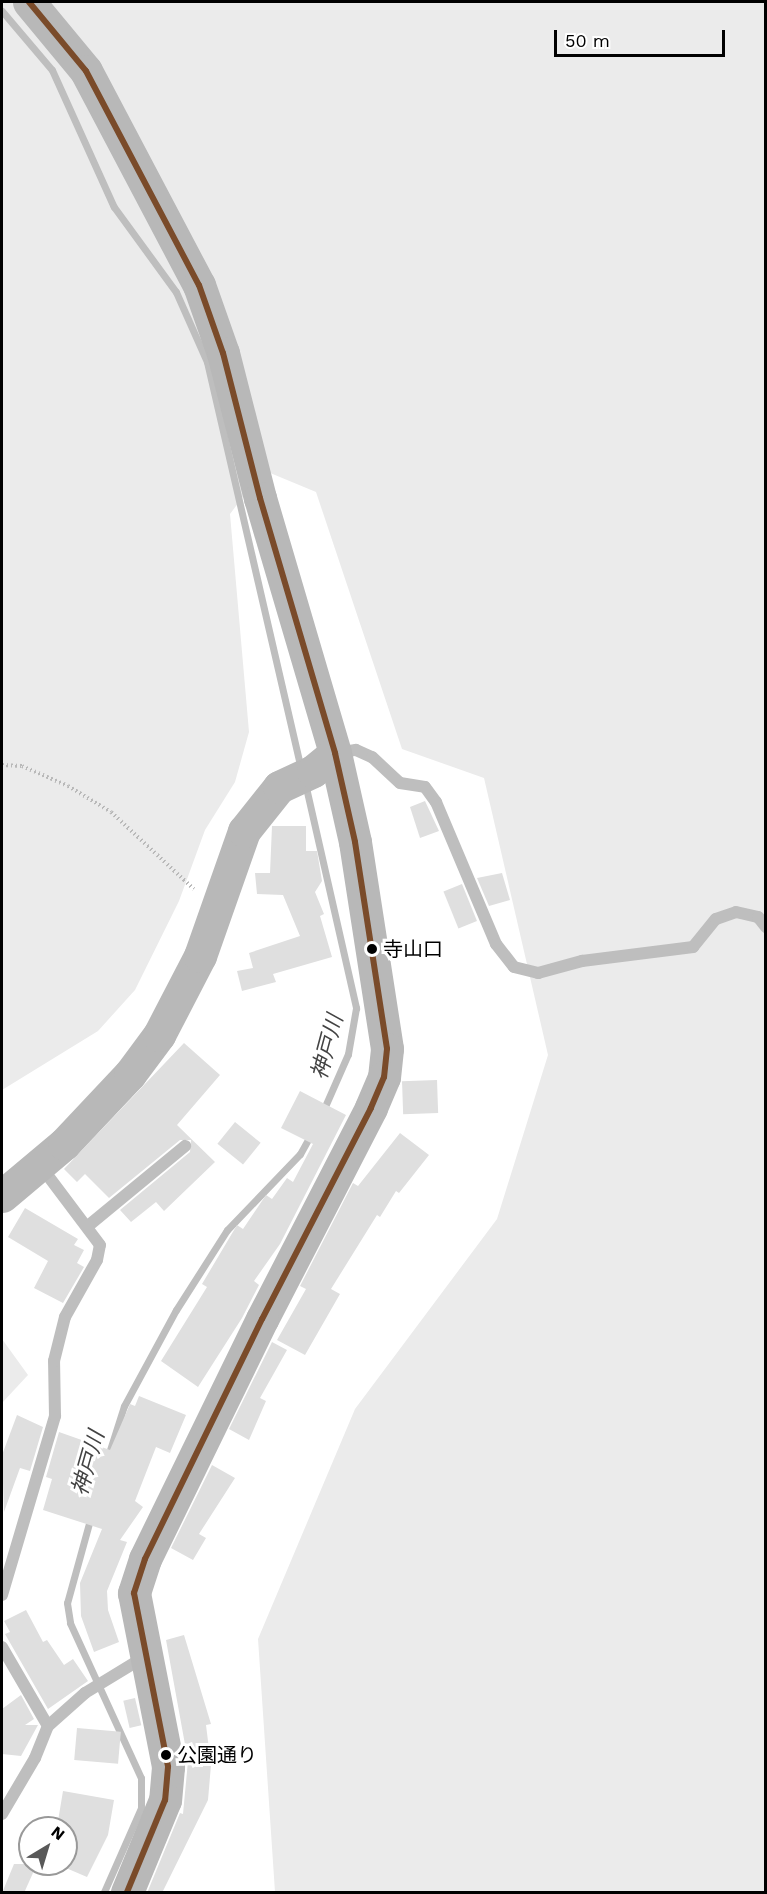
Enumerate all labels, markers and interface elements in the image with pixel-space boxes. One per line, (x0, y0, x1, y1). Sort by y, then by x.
scale bar (557, 18, 728, 56)
text: 50 m (565, 30, 610, 51)
place label: 寺山口 (383, 937, 443, 961)
marker: 寺山口 (366, 943, 378, 955)
water label: 神戸川 (306, 1012, 348, 1082)
water label: 神戸川 (66, 1428, 110, 1498)
place label: 公園通り (177, 1743, 257, 1767)
marker: 公園通り (160, 1749, 172, 1761)
north arrow (18, 1816, 78, 1876)
text: N (48, 1822, 69, 1844)

